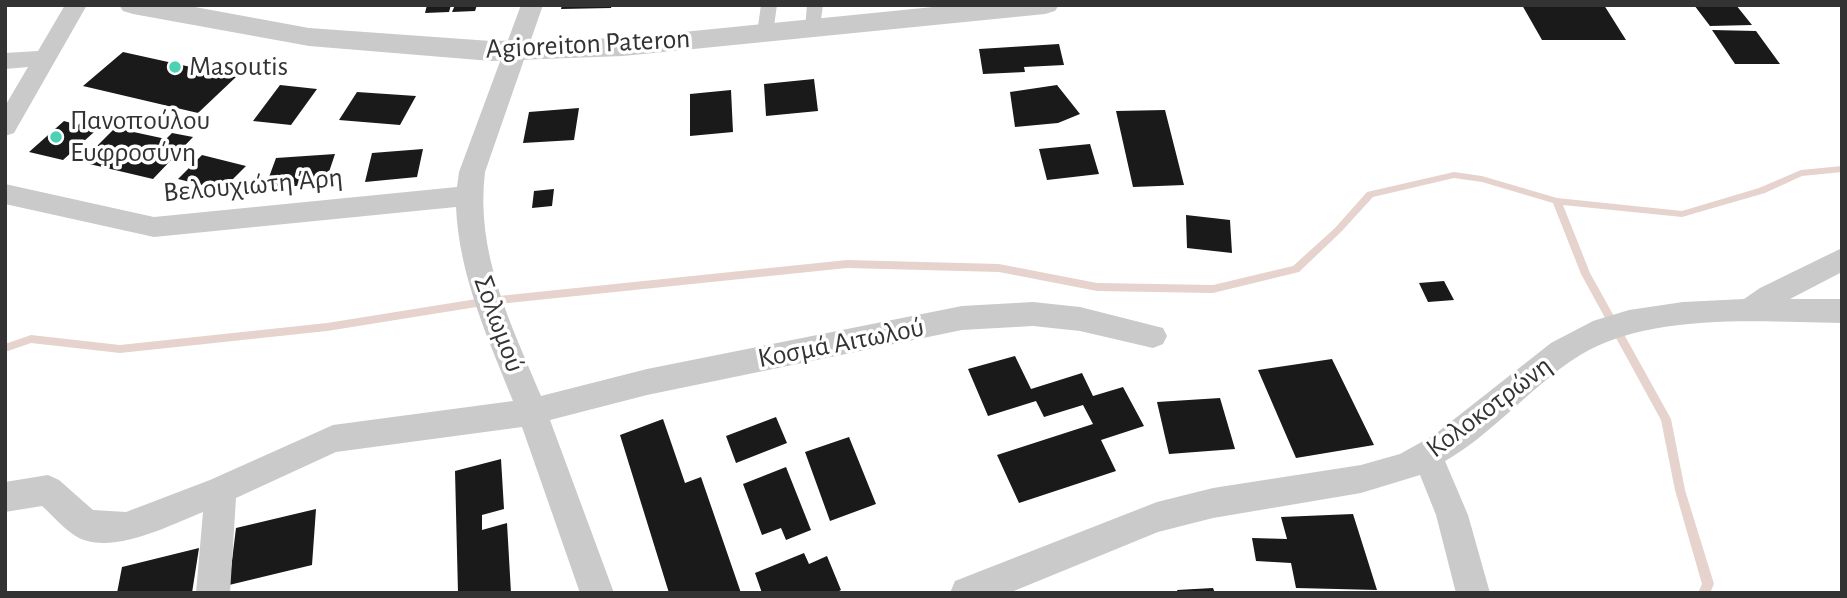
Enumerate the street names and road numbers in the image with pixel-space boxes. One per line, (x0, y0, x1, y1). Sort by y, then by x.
street label: Agioreiton Pateron (485, 22, 691, 66)
street label: Βελουχιώτη Άρη (162, 160, 344, 210)
street label: Σολωμού (466, 271, 532, 377)
street label: Κοσμά Αιτωλού (755, 310, 927, 376)
street label: Κολοκοτρώνη (1420, 349, 1558, 465)

